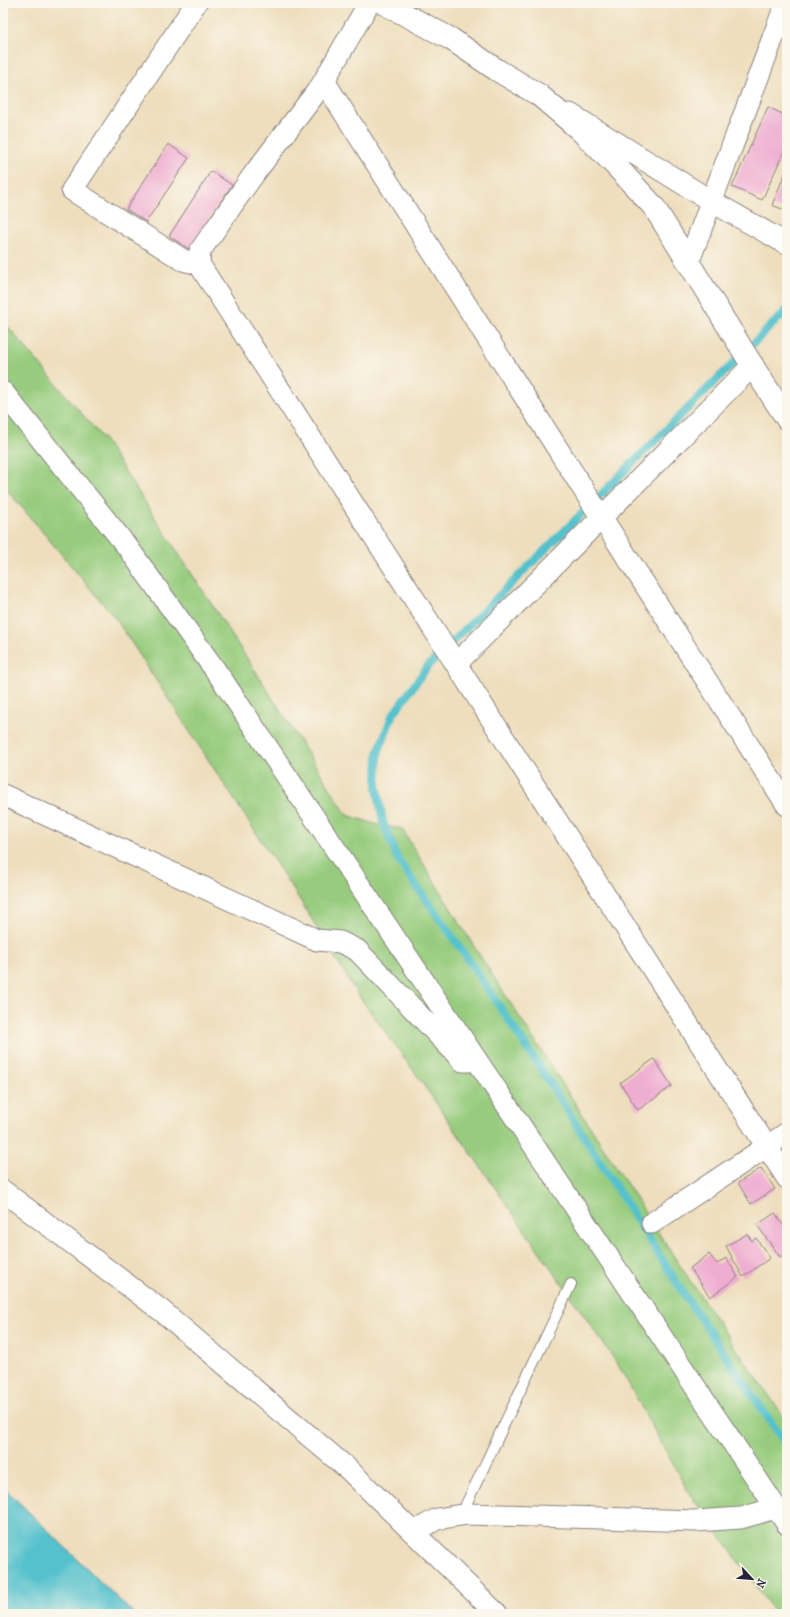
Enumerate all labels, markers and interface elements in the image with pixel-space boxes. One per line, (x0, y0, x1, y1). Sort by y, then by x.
north arrow (732, 1559, 772, 1599)
text: N (753, 1577, 768, 1590)

